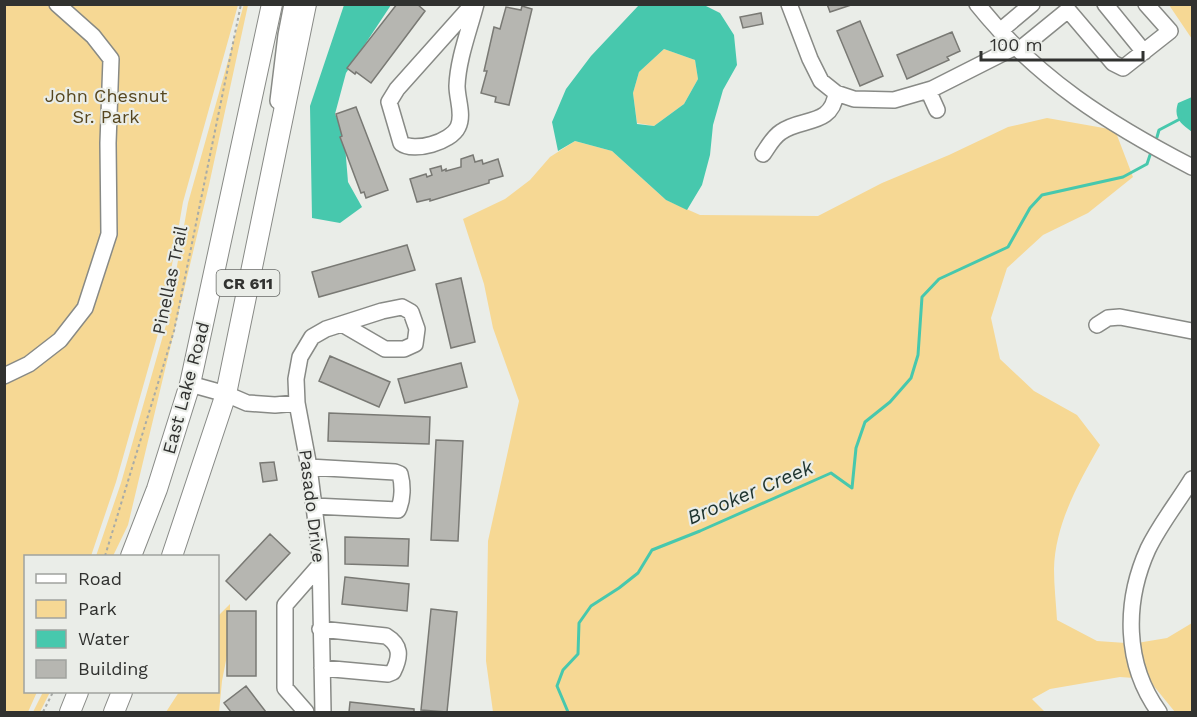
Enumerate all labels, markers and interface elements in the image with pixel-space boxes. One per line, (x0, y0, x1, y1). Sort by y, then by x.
scale bar (981, 24, 1143, 62)
text: 100 m (990, 34, 1043, 55)
park label: John Chesnut Sr. Park (45, 85, 168, 127)
street label: Pinellas Trail (148, 223, 191, 336)
road number: CR 611 (216, 270, 280, 296)
street label: East Lake Road (158, 319, 213, 456)
street label: Pasado Drive (295, 448, 330, 564)
water label: Brooker Creek (683, 454, 818, 529)
legend (24, 555, 219, 693)
text: Road (78, 568, 122, 589)
text: Park (78, 598, 117, 619)
text: Water (78, 628, 130, 649)
text: Building (78, 658, 148, 679)

